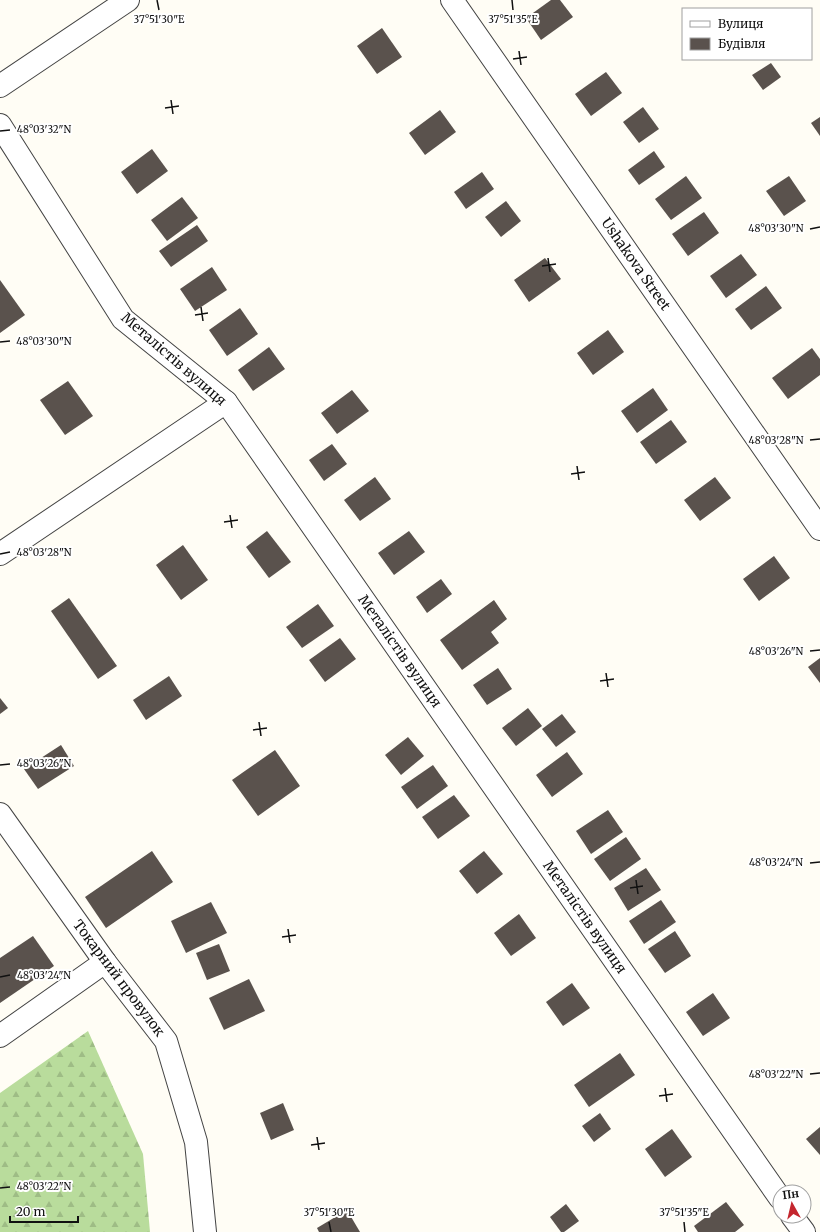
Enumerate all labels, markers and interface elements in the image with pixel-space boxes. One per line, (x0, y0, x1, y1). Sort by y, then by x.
legend (682, 8, 812, 60)
text: 37°51'30"E (134, 13, 185, 26)
text: 37°51'35"E (488, 13, 538, 26)
text: Вулиця (718, 16, 763, 31)
text: Будівля (718, 36, 765, 51)
text: 48°03'32"N (17, 123, 71, 136)
street label: Ushakova Street (597, 214, 675, 314)
text: 48°03'30"N (748, 222, 804, 235)
street label: Металістів вулиця (118, 308, 230, 410)
text: 48°03'30"N (16, 335, 72, 348)
text: 48°03'28"N (749, 434, 804, 447)
text: 48°03'28"N (17, 546, 72, 559)
street label: Металістів вулиця (354, 591, 446, 711)
text: 48°03'26"N (749, 645, 803, 658)
text: 48°03'26"N (17, 757, 71, 770)
text: 48°03'24"N (749, 856, 803, 869)
street label: Металістів вулиця (539, 857, 631, 977)
street label: Токарний провулок (69, 916, 169, 1040)
text: 48°03'24"N (17, 969, 71, 982)
text: 48°03'22"N (749, 1068, 804, 1081)
text: 48°03'22"N (17, 1180, 72, 1193)
north arrow (772, 1184, 812, 1224)
text: Пн (781, 1186, 800, 1202)
scale bar (10, 1198, 78, 1224)
text: 20 m (16, 1204, 45, 1219)
text: 37°51'30"E (304, 1206, 355, 1219)
text: 37°51'35"E (659, 1206, 709, 1219)

